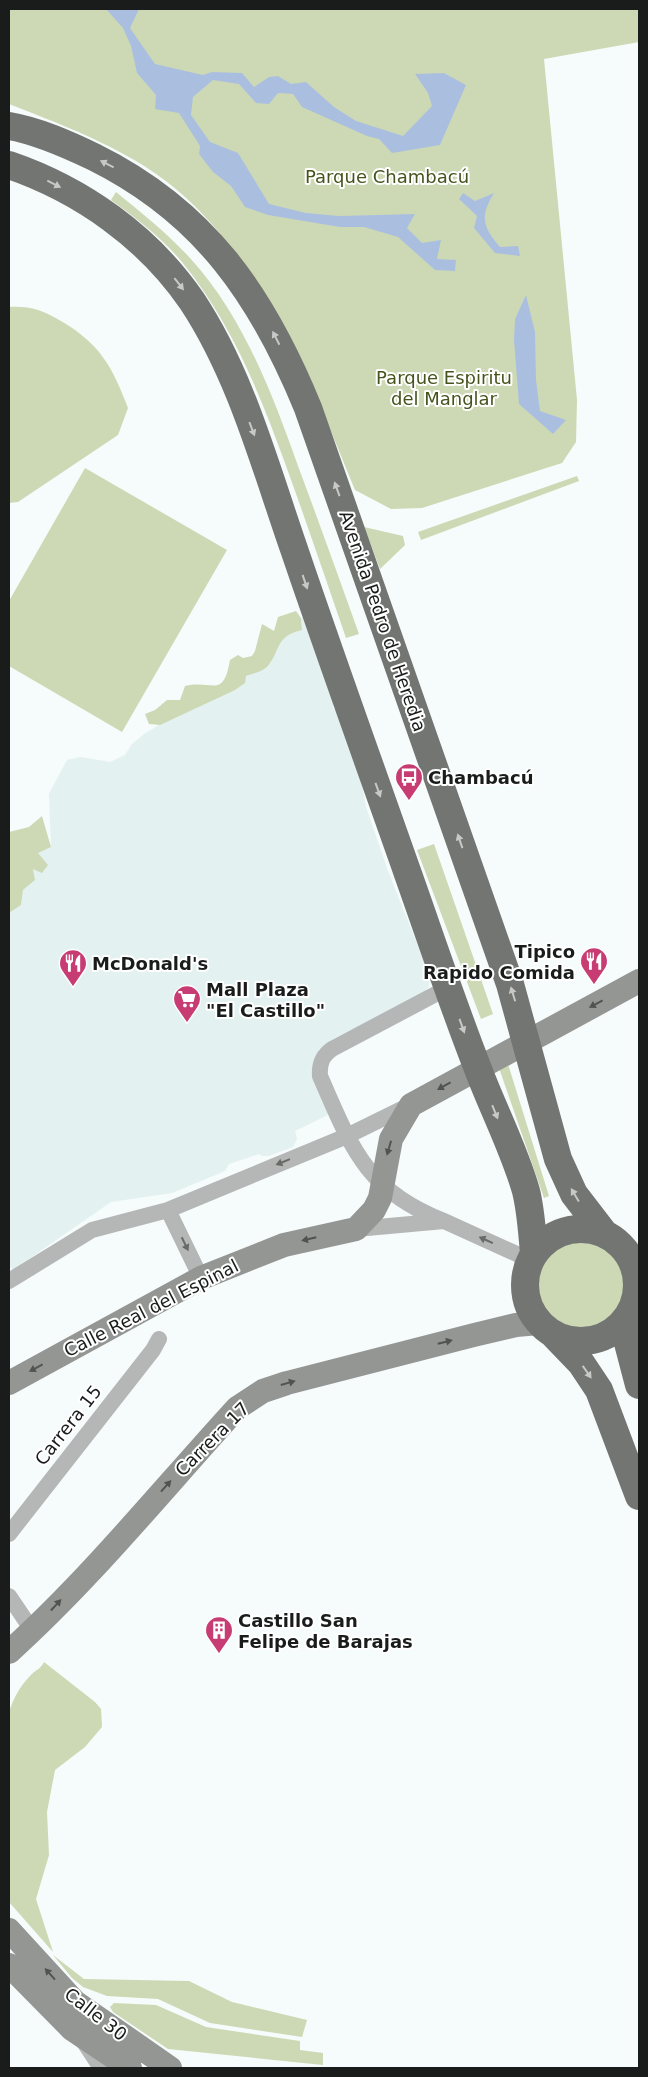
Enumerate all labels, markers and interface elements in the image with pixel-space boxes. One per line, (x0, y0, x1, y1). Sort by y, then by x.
one-way arrow (100, 160, 114, 168)
park label: Parque Chambacú (305, 166, 469, 187)
one-way arrow (47, 180, 61, 188)
one-way arrow (174, 277, 185, 290)
one-way arrow (272, 331, 280, 345)
park label: Parque Espiritu del Manglar (376, 367, 512, 409)
one-way arrow (248, 422, 256, 437)
one-way arrow (333, 481, 341, 496)
street label: Avenida Pedro de Heredia (335, 508, 431, 734)
one-way arrow (302, 575, 310, 590)
bus stop icon: Chambacú (394, 762, 424, 801)
place label: Chambacú (428, 767, 533, 788)
one-way arrow (374, 783, 382, 798)
one-way arrow (455, 833, 463, 848)
place label: Tipico Rapido Comida (423, 941, 575, 983)
restaurant icon: Tipico Rapido Comida (579, 946, 609, 985)
restaurant icon: McDonald's (58, 948, 88, 987)
place label: McDonald's (92, 953, 208, 974)
place label: Mall Plaza "El Castillo" (206, 979, 325, 1021)
supermarket icon: Mall Plaza "El Castillo" (172, 984, 202, 1023)
one-way arrow (508, 987, 516, 1002)
one-way arrow (589, 1000, 603, 1008)
one-way arrow (459, 1018, 467, 1033)
one-way arrow (437, 1082, 452, 1090)
one-way arrow (492, 1105, 500, 1119)
one-way arrow (384, 1140, 392, 1155)
one-way arrow (276, 1159, 291, 1167)
one-way arrow (570, 1188, 579, 1201)
one-way arrow (301, 1235, 316, 1243)
one-way arrow (479, 1235, 493, 1243)
one-way arrow (181, 1237, 189, 1251)
street label: Calle Real del Espinal (60, 1255, 242, 1361)
one-way arrow (438, 1338, 453, 1346)
one-way arrow (29, 1364, 43, 1372)
one-way arrow (582, 1365, 592, 1378)
one-way arrow (280, 1379, 296, 1387)
street label: Carrera 15 (30, 1381, 106, 1469)
street label: Carrera 17 (171, 1398, 253, 1480)
one-way arrow (160, 1480, 172, 1492)
one-way arrow (50, 1600, 62, 1612)
place label: Castillo San Felipe de Barajas (238, 1610, 413, 1652)
building icon: Castillo San Felipe de Barajas (204, 1615, 234, 1654)
one-way arrow (44, 1968, 55, 1981)
street label: Calle 30 (61, 1983, 131, 2045)

